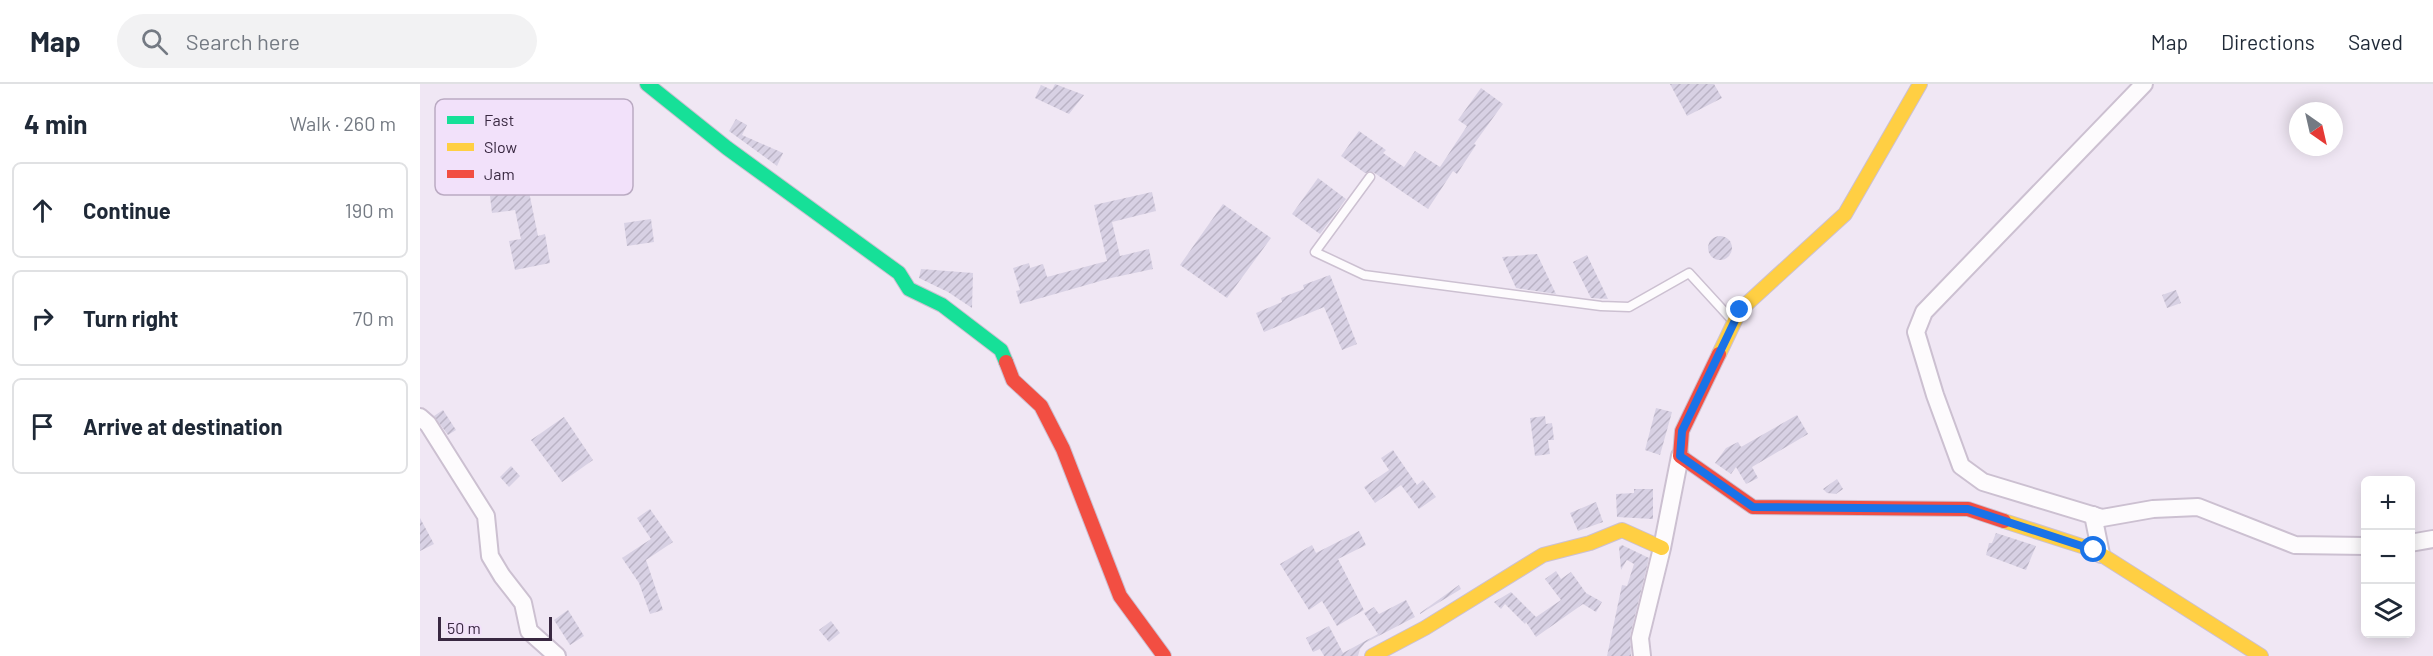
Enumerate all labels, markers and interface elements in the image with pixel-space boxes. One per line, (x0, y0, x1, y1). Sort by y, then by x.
search box (117, 14, 537, 68)
text: Map (30, 24, 81, 58)
icon: search (138, 25, 171, 58)
text: Search here (186, 28, 300, 54)
text: Map (2151, 29, 2188, 54)
text: Directions (2221, 29, 2315, 54)
text: Saved (2348, 29, 2403, 54)
legend (435, 99, 633, 195)
north arrow (2289, 102, 2343, 156)
text: 4 min (24, 108, 88, 139)
text: Fast (484, 110, 514, 129)
text: Walk · 260 m (289, 111, 396, 135)
text: Slow (484, 137, 517, 156)
text: Jam (484, 164, 515, 183)
icon: ahead (26, 194, 59, 227)
text: Continue (83, 197, 171, 223)
text: 190 m (345, 198, 394, 222)
route end (1726, 296, 1752, 322)
icon: right (26, 302, 59, 335)
text: Turn right (83, 305, 178, 331)
text: 70 m (353, 306, 394, 330)
icon: arrive (26, 410, 59, 443)
text: Arrive at destination (83, 413, 282, 439)
map controls (2361, 476, 2415, 638)
button: + (2361, 476, 2415, 530)
button: − (2361, 530, 2415, 584)
route start (2080, 536, 2106, 562)
button: layers (2361, 584, 2415, 638)
scale bar (438, 614, 552, 642)
text: 50 m (447, 618, 481, 637)

